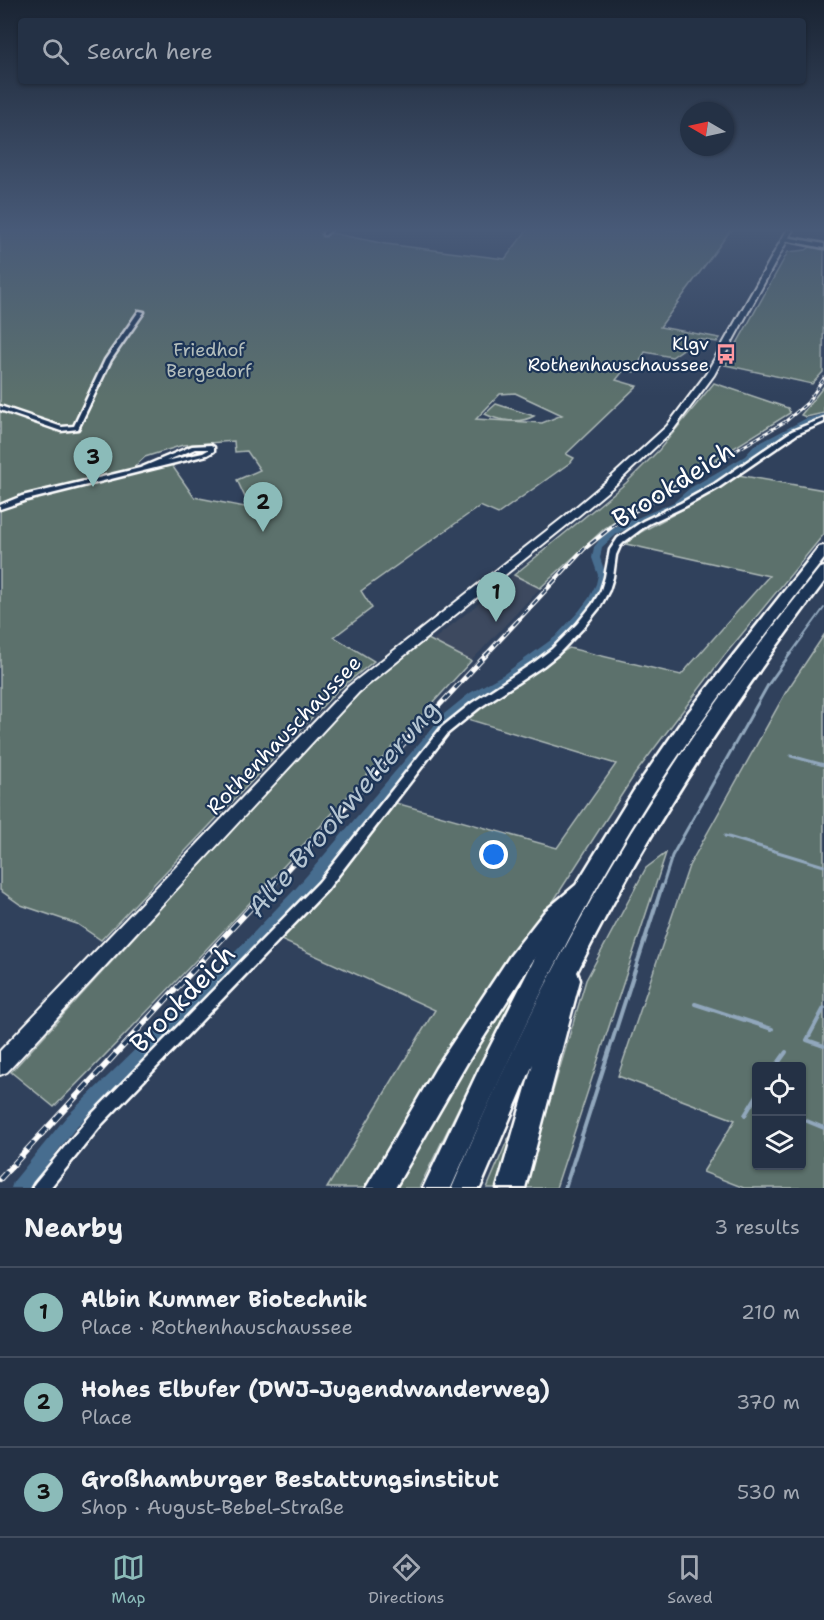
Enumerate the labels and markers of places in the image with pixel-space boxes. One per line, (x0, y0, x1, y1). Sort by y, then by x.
place label: Klgv Rothenhauschaussee (528, 332, 709, 377)
bus stop icon: Klgv Rothenhauschaussee (714, 342, 738, 366)
pin: 3 (74, 438, 112, 487)
pin: 2 (244, 482, 282, 532)
pin: 1 (476, 572, 516, 622)

